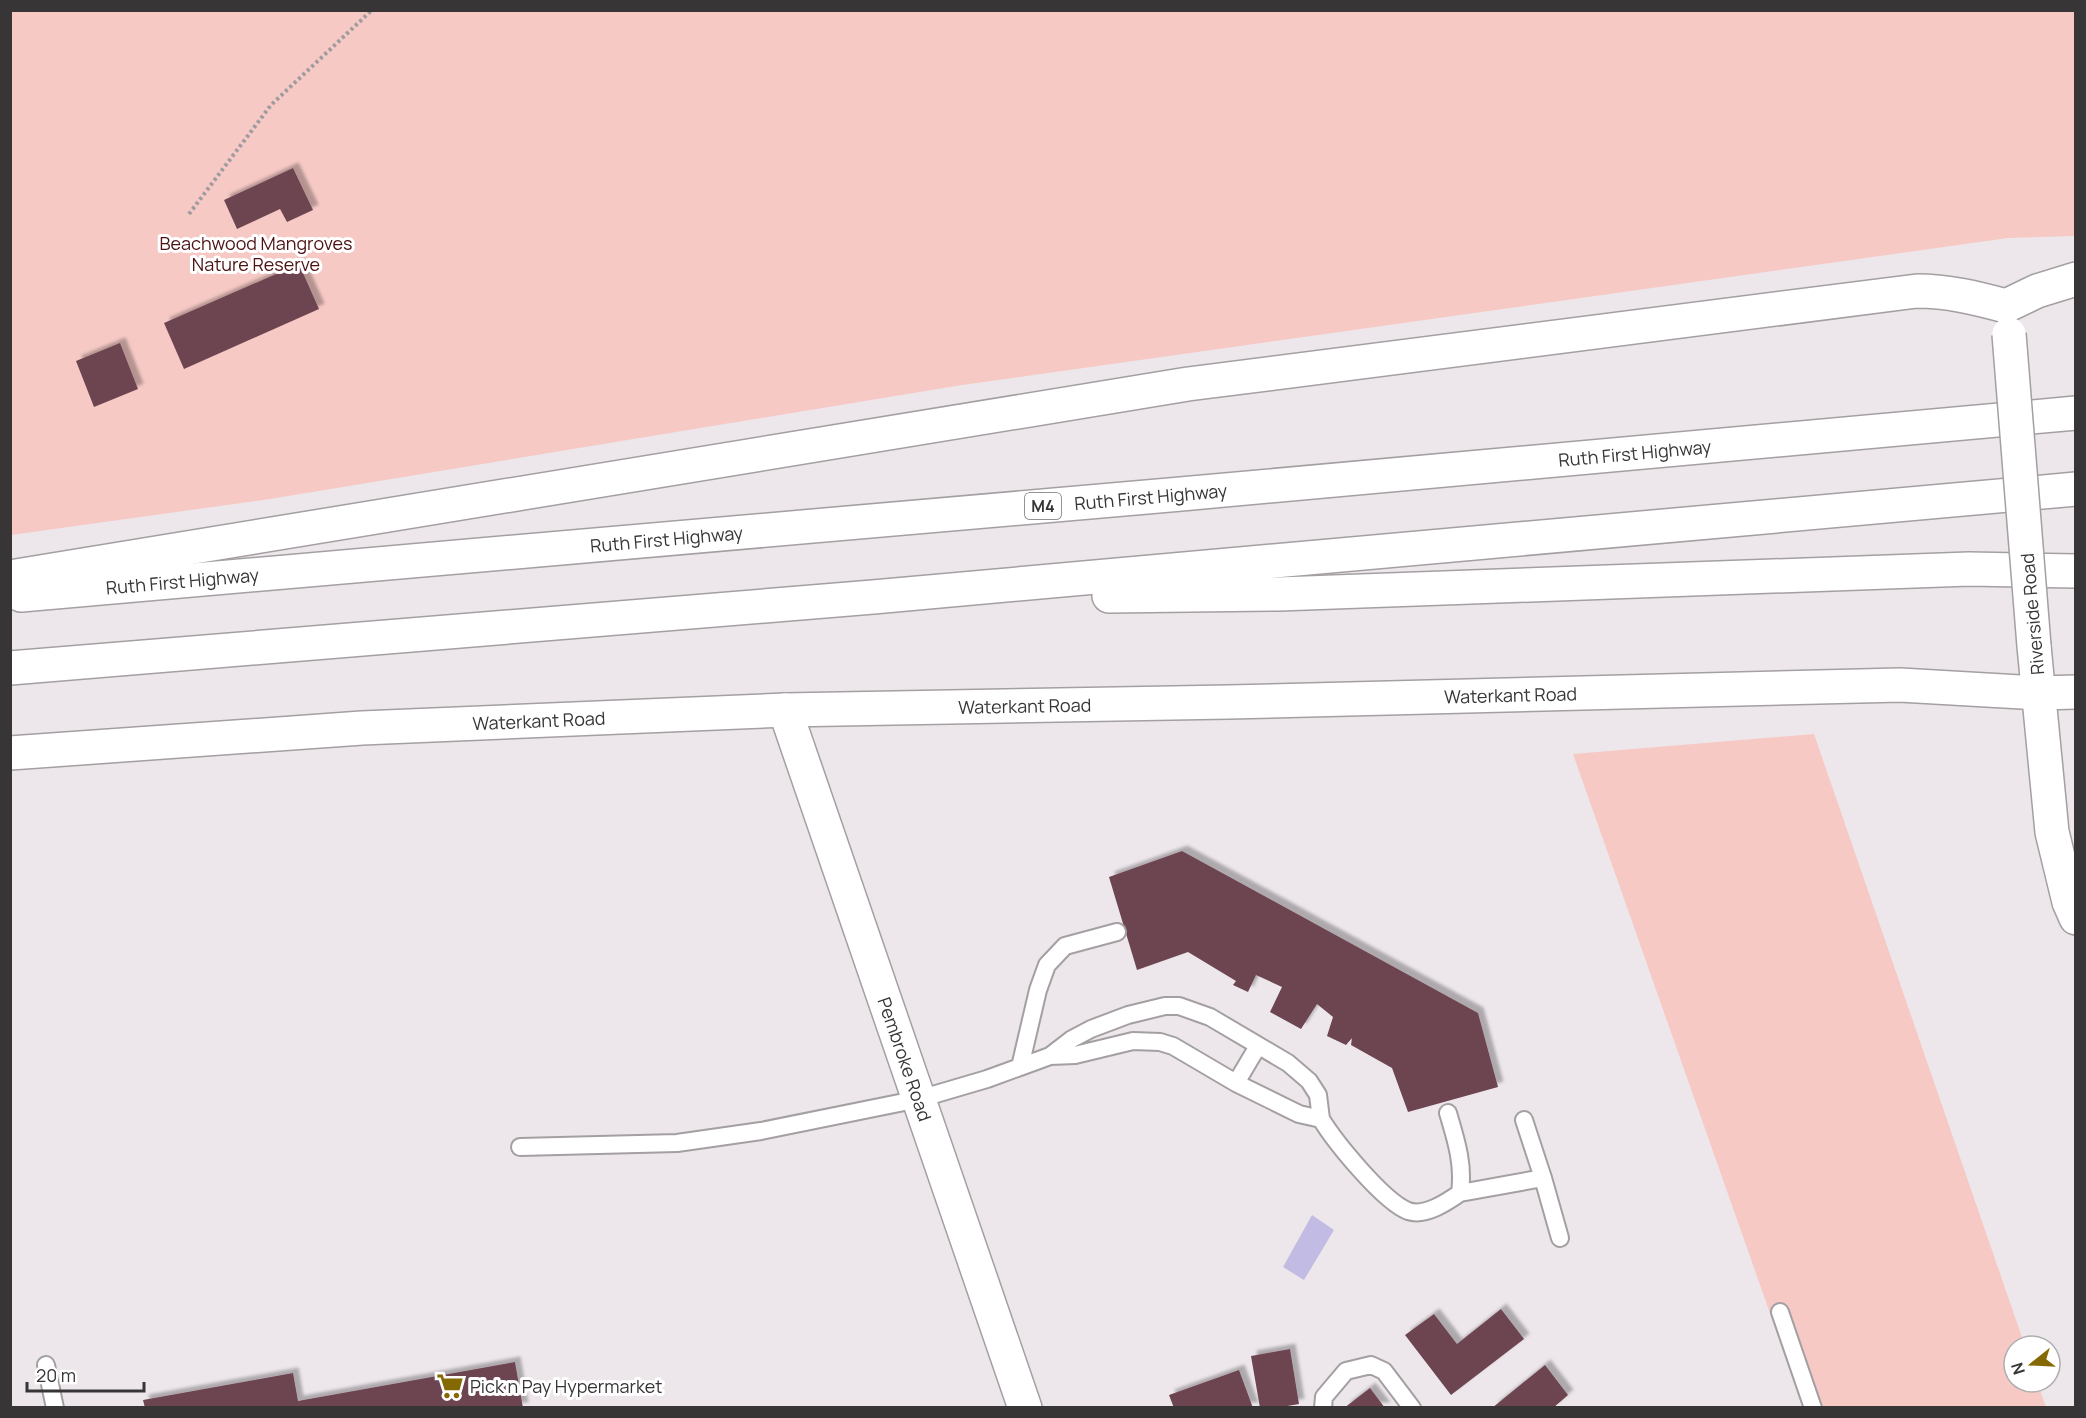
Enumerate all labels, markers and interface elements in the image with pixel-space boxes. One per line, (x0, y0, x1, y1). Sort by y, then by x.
park label: Beachwood Mangroves Nature Reserve (160, 231, 352, 276)
street label: Ruth First Highway (1557, 434, 1713, 472)
street label: Ruth First Highway (1073, 478, 1229, 515)
road number: M4 (1025, 493, 1061, 519)
street label: Ruth First Highway (589, 520, 745, 557)
street label: Riverside Road (2015, 552, 2049, 676)
street label: Ruth First Highway (105, 562, 260, 600)
street label: Waterkant Road (1444, 681, 1577, 709)
street label: Waterkant Road (958, 692, 1091, 719)
street label: Waterkant Road (472, 706, 606, 735)
street label: Pembroke Road (873, 994, 937, 1124)
north arrow (2002, 1334, 2062, 1394)
scale bar (27, 1355, 144, 1393)
text: N (2005, 1360, 2030, 1378)
text: 20 m (36, 1363, 76, 1387)
supermarket icon: Pick n Pay Hypermarket (435, 1371, 465, 1401)
place label: Pick n Pay Hypermarket (470, 1374, 663, 1398)

